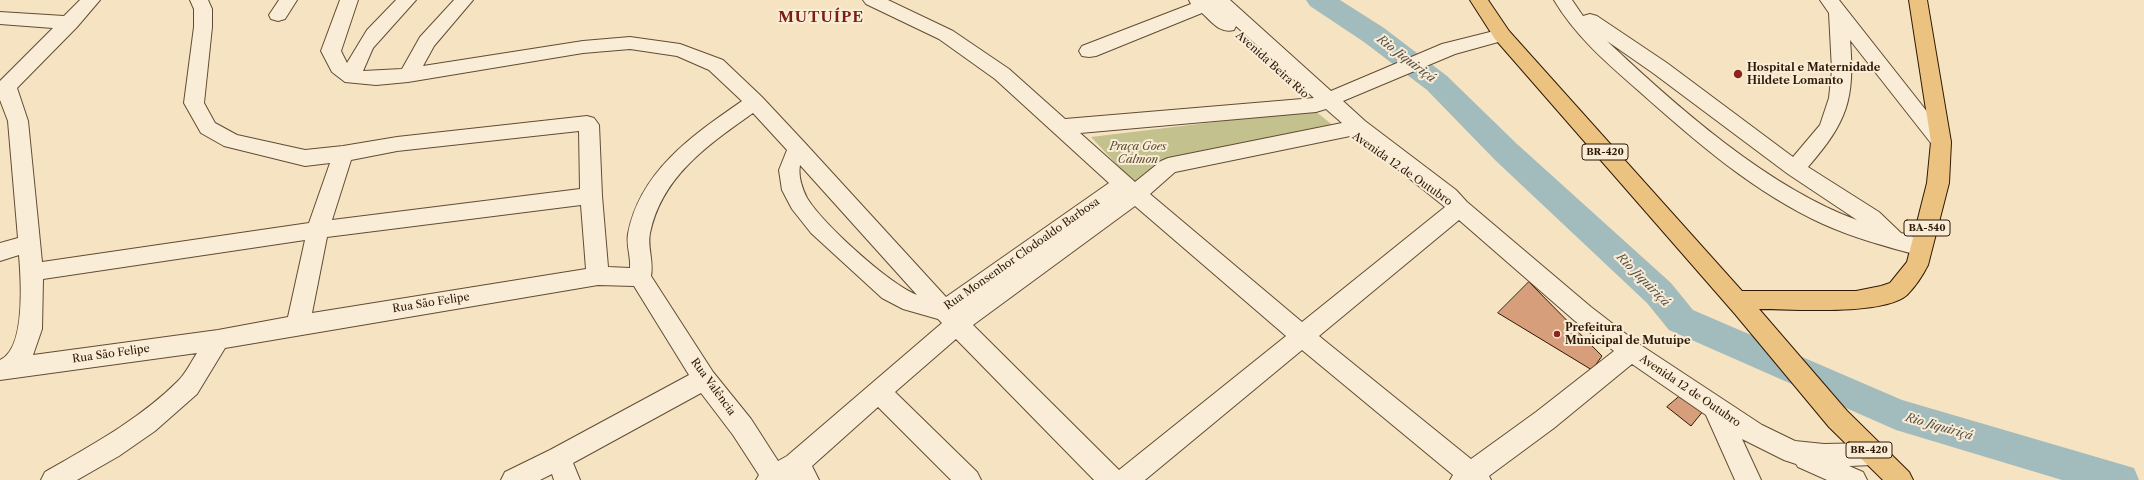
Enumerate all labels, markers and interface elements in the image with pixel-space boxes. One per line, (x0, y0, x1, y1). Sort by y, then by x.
district label: MUTUÍPE (778, 9, 864, 27)
street label: Avenida Beira Rio (1233, 29, 1311, 101)
water label: Rio Jiquiriçá (1374, 32, 1438, 86)
place label: Hospital e Maternidade Hildete Lomanto (1747, 61, 1880, 87)
marker: Hospital e Maternidade Hildete Lomanto (1732, 68, 1744, 80)
street label: Avenida 12 de Outubro (1349, 129, 1455, 209)
park label: Praça Goes Calmon (1109, 140, 1167, 166)
road number: BR-420 (1582, 144, 1628, 160)
street label: Rua Monsenhor Clodoaldo Barbosa (942, 195, 1102, 313)
road number: BA-540 (1904, 220, 1950, 236)
water label: Rio Jiquiriçá (1613, 250, 1673, 310)
street label: Rua São Felipe (391, 290, 471, 316)
place label: Prefeitura Municipal de Mutuípe (1565, 321, 1691, 347)
marker: Prefeitura Municipal de Mutuípe (1552, 329, 1562, 339)
street label: Rua São Felipe (71, 342, 151, 366)
street label: Avenida 12 de Outubro (1637, 352, 1743, 430)
street label: Rua Valência (688, 356, 738, 418)
water label: Rio Jiquiriçá (1904, 410, 1974, 444)
road number: BR-420 (1846, 442, 1892, 458)

